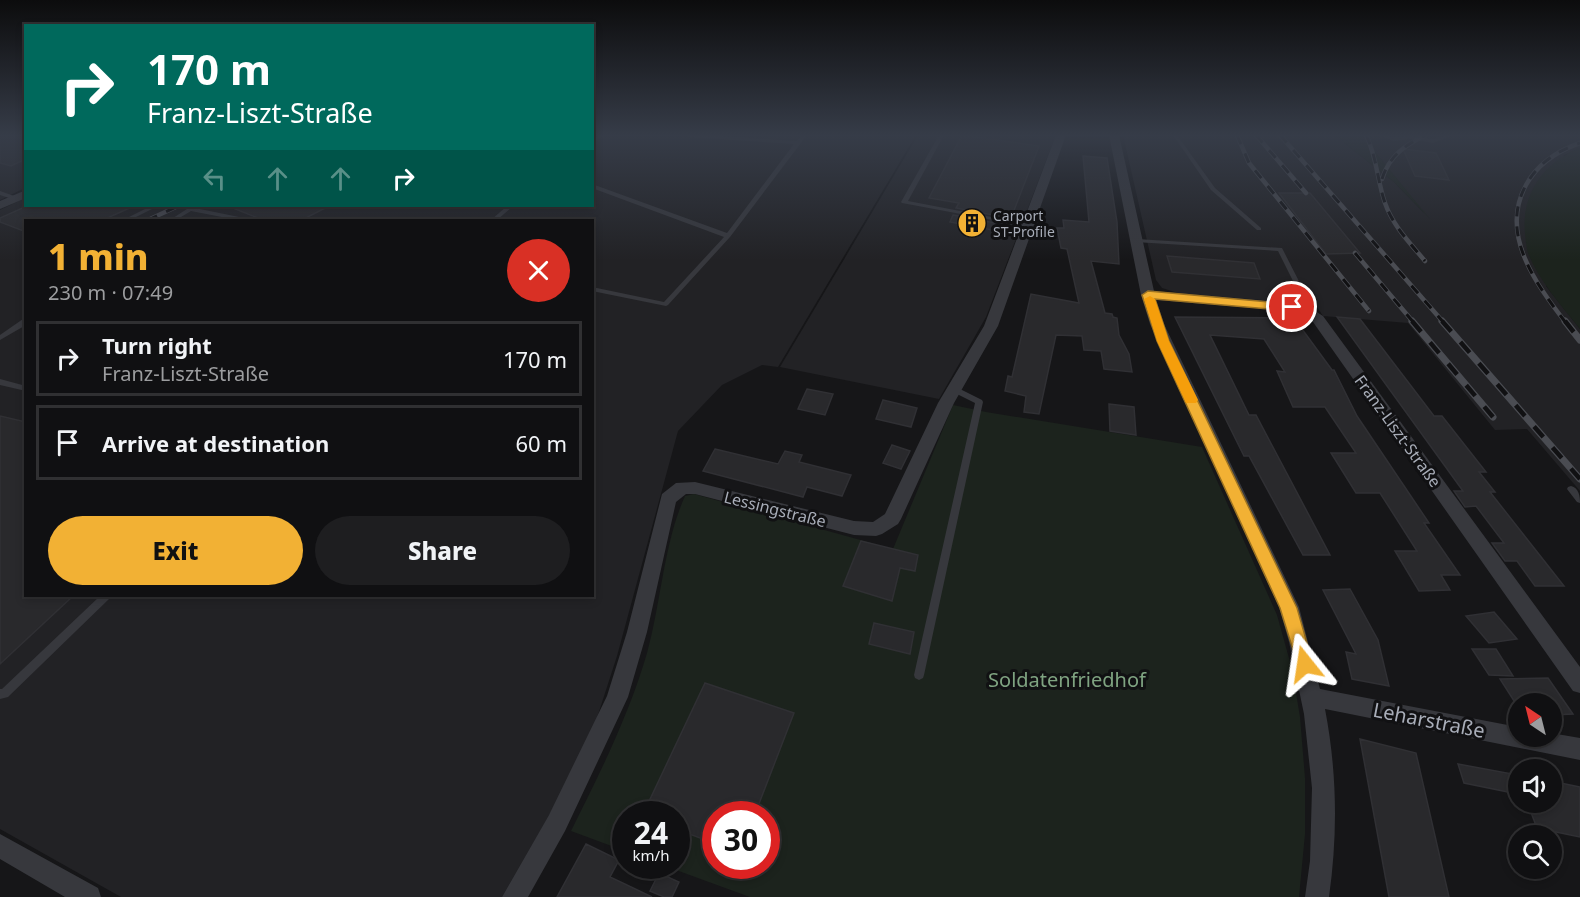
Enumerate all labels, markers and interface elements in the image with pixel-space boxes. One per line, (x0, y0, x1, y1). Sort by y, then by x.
text: 170 m (147, 40, 271, 97)
icon: right (48, 48, 126, 126)
text: Franz-Liszt-Straße (147, 94, 373, 131)
icon: left (198, 162, 231, 195)
icon: ahead (261, 162, 294, 195)
icon: ahead (324, 162, 357, 195)
icon: right (387, 162, 420, 195)
place label: Carport ST-Profile (993, 206, 1055, 241)
building icon: Carport ST-Profile (956, 207, 988, 239)
text: 1 min (48, 232, 149, 281)
button: close (507, 239, 570, 302)
text: 230 m · 07:49 (48, 279, 173, 306)
pin (1266, 281, 1317, 332)
icon: arrive (1275, 290, 1308, 323)
text: Turn right (102, 330, 212, 360)
icon: right (51, 342, 84, 375)
text: 170 m (503, 344, 567, 374)
text: Franz-Liszt-Straße (102, 360, 269, 387)
street label: Franz-Liszt-Straße (1350, 370, 1446, 492)
icon: arrive (51, 426, 84, 459)
text: Arrive at destination (102, 428, 329, 458)
text: 60 m (516, 428, 567, 458)
street label: Lessingstraße (722, 486, 828, 532)
button: Exit (48, 516, 303, 585)
button: Share (315, 516, 570, 585)
position arrow (1273, 632, 1337, 696)
park label: Soldatenfriedhof (988, 666, 1147, 693)
north arrow (1508, 693, 1562, 747)
map controls (1508, 693, 1562, 879)
street label: Leharstraße (1371, 696, 1487, 744)
button: sound (1508, 759, 1562, 813)
speed limit sign: 30 (702, 801, 780, 879)
text: 24 (634, 812, 668, 853)
button: search (1508, 825, 1562, 879)
text: km/h (633, 845, 669, 865)

